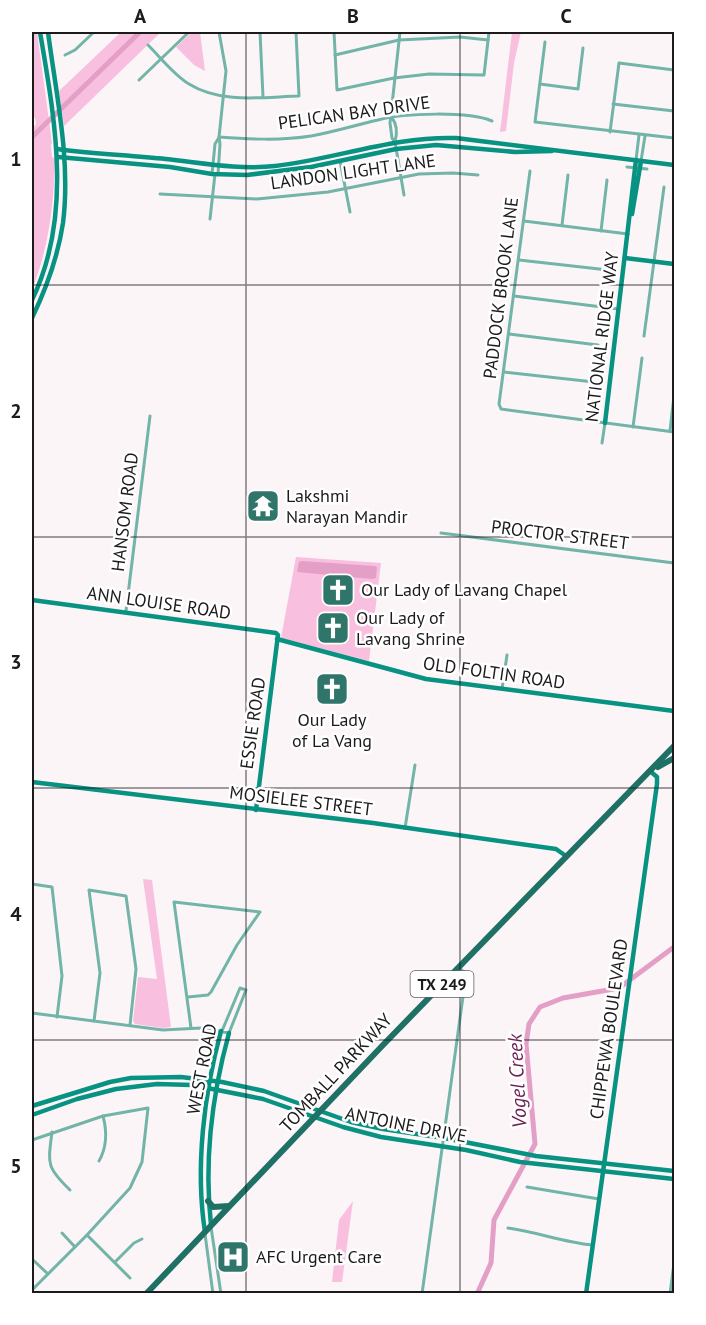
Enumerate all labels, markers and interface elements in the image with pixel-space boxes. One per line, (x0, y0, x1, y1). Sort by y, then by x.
text: A (134, 3, 147, 29)
text: B (347, 3, 359, 29)
text: C (560, 3, 572, 29)
street label: PELICAN BAY DRIVE (276, 90, 431, 135)
text: 1 (10, 146, 22, 172)
street label: LANDON LIGHT LANE (269, 149, 437, 194)
street label: PADDOCK BROOK LANE (478, 196, 523, 380)
street label: NATIONAL RIDGE WAY (580, 250, 623, 423)
text: 2 (10, 398, 22, 424)
street label: HANSOM ROAD (106, 451, 143, 573)
place label: Lakshmi Narayan Mandir (286, 484, 408, 528)
temple icon: Lakshmi Narayan Mandir (245, 488, 281, 524)
street label: PROCTOR STREET (490, 515, 630, 554)
church icon: Our Lady of Lavang Chapel (320, 572, 356, 608)
place label: Our Lady of Lavang Chapel (361, 578, 568, 601)
street label: ANN LOUISE ROAD (86, 581, 232, 624)
place label: Our Lady of Lavang Shrine (356, 606, 465, 650)
church icon: Our Lady of Lavang Shrine (315, 610, 351, 646)
text: 3 (10, 649, 22, 675)
street label: OLD FOLTIN ROAD (422, 651, 567, 694)
church icon: Our Lady of La Vang (314, 671, 350, 707)
street label: ESSIE ROAD (235, 676, 270, 770)
place label: Our Lady of La Vang (292, 708, 372, 752)
street label: MOSIELEE STREET (228, 780, 374, 821)
text: 4 (10, 901, 22, 927)
street label: CHIPPEWA BOULEVARD (584, 937, 633, 1121)
road number: TX 249 (410, 971, 474, 997)
street label: TOMBALL PARKWAY (275, 1008, 397, 1137)
street label: WEST ROAD (181, 1021, 222, 1116)
water label: Vogel Creek (501, 1032, 532, 1129)
street label: ANTOINE DRIVE (343, 1101, 469, 1148)
text: 5 (10, 1153, 22, 1179)
hospital icon: AFC Urgent Care (215, 1239, 251, 1275)
place label: AFC Urgent Care (256, 1245, 382, 1268)

